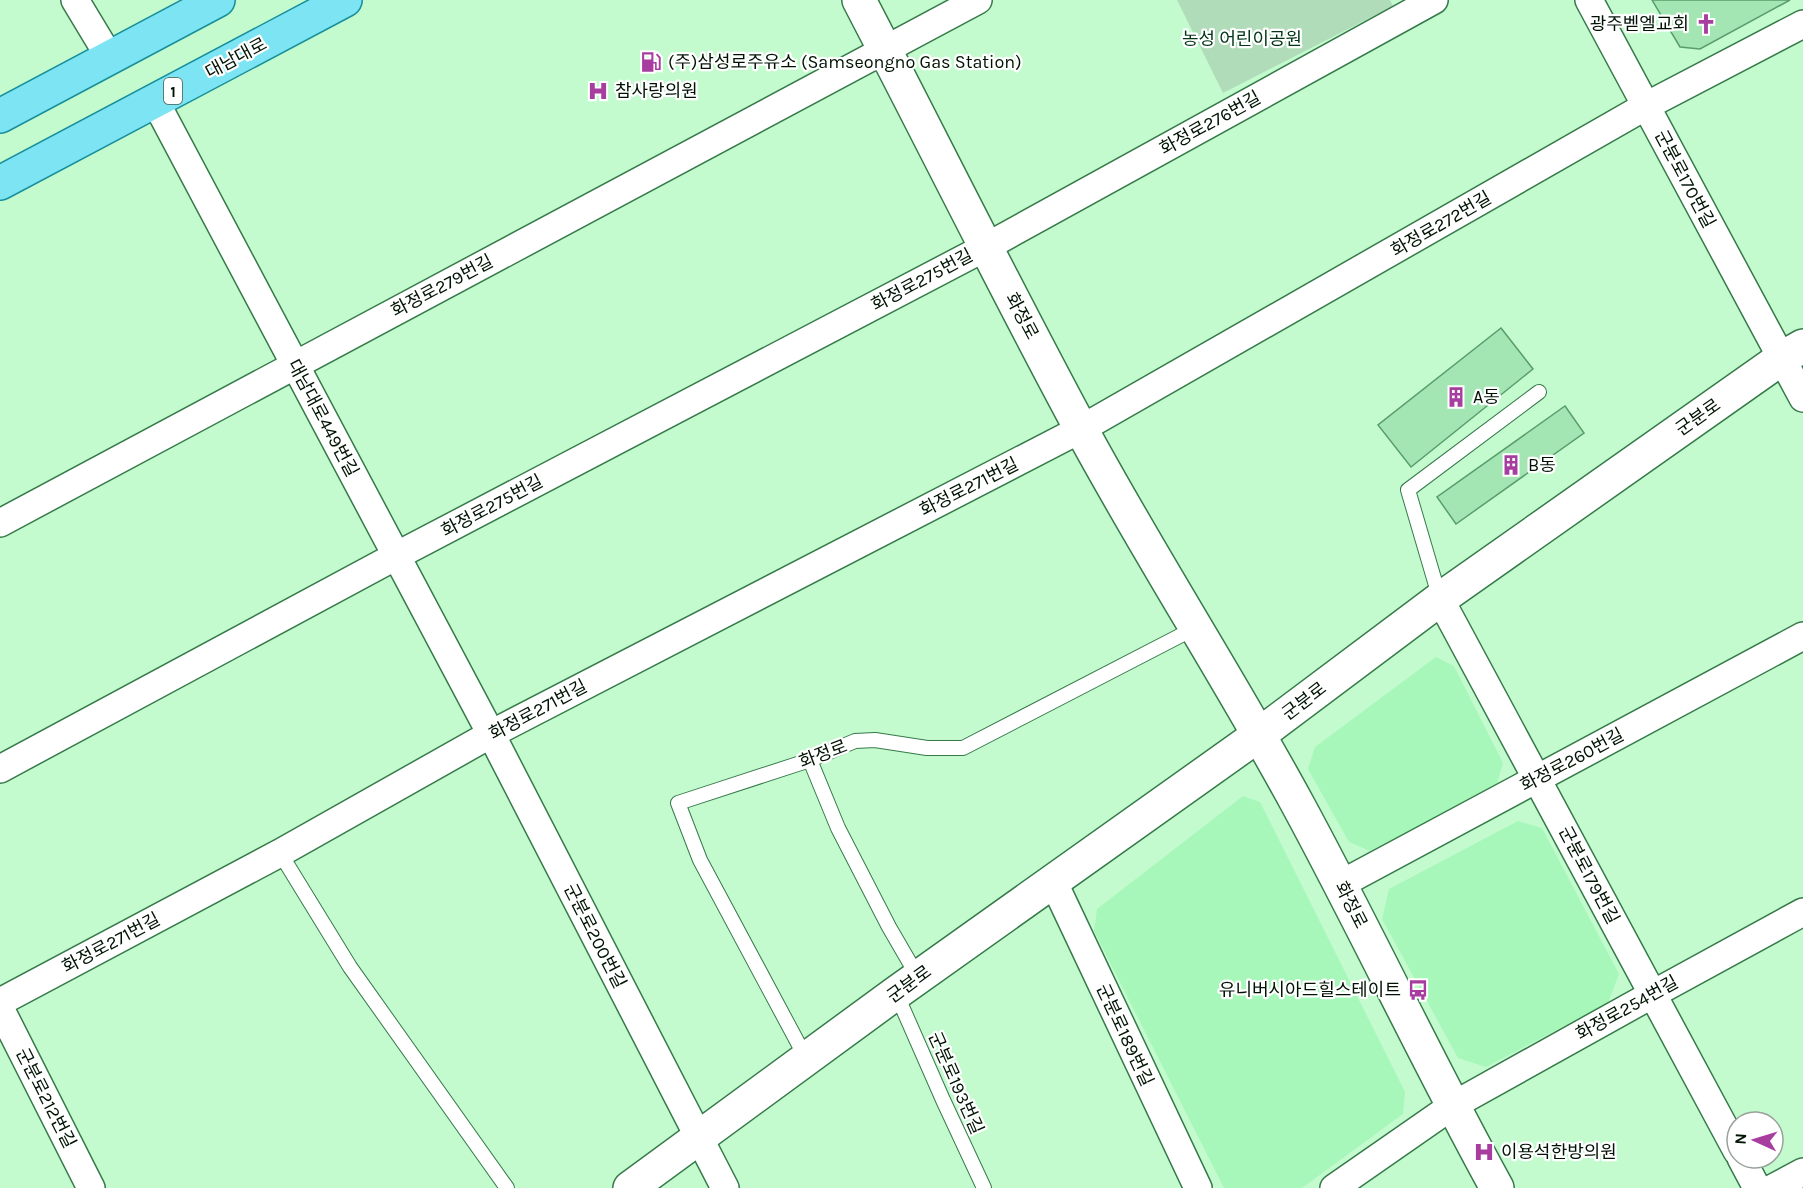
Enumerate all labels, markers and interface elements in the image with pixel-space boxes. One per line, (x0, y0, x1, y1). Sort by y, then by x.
church icon: 광주벧엘교회 (1694, 12, 1718, 36)
place label: 광주벧엘교회 (1590, 13, 1689, 35)
park label: 농성 어린이공원 (1182, 28, 1302, 50)
street label: 대남대로 (202, 33, 270, 83)
fuel station icon: (주)삼성로주유소 (Samseongno Gas Station) (639, 50, 663, 74)
place label: (주)삼성로주유소 (Samseongno Gas Station) (668, 51, 1022, 73)
road number: 1 (164, 78, 182, 104)
hospital icon: 참사랑의원 (586, 79, 610, 103)
place label: 참사랑의원 (615, 80, 698, 102)
street label: 화정로276번길 (1156, 86, 1264, 160)
street label: 군분로170번길 (1650, 126, 1720, 232)
street label: 화정로272번길 (1387, 186, 1495, 262)
street label: 화정로275번길 (867, 244, 977, 316)
street label: 화정로279번길 (387, 250, 497, 322)
street label: 화정로 (1001, 289, 1043, 343)
street label: 대남대로449번길 (283, 355, 363, 481)
building icon: A동 (1444, 385, 1468, 409)
place label: A동 (1473, 386, 1500, 408)
street label: 군분로 (1671, 394, 1725, 440)
street label: 화정로271번길 (916, 453, 1022, 521)
building icon: B동 (1499, 453, 1523, 477)
place label: B동 (1528, 454, 1556, 476)
street label: 화정로275번길 (437, 470, 547, 542)
street label: 화정로271번길 (485, 675, 591, 745)
street label: 군분로 (1278, 677, 1330, 725)
street label: 화정로260번길 (1516, 723, 1628, 797)
street label: 화정로 (796, 735, 850, 773)
street label: 군분로179번길 (1554, 822, 1624, 928)
street label: 화정로 (1330, 878, 1372, 932)
street label: 군분로200번길 (559, 880, 631, 992)
street label: 화정로271번길 (58, 908, 164, 978)
street label: 군분로 (882, 960, 936, 1008)
street label: 화정로254번길 (1572, 971, 1682, 1045)
bus stop icon: 유니버시아드힐스테이트 (1406, 978, 1430, 1002)
place label: 유니버시아드힐스테이트 (1219, 979, 1401, 1001)
street label: 군분로189번길 (1092, 980, 1158, 1090)
street label: 군분로193번길 (924, 1028, 988, 1138)
street label: 군분로212번길 (11, 1044, 81, 1152)
north arrow (1725, 1110, 1785, 1170)
text: N (1731, 1133, 1750, 1145)
hospital icon: 이용석한방의원 (1472, 1140, 1496, 1164)
place label: 이용석한방의원 (1501, 1141, 1617, 1163)

